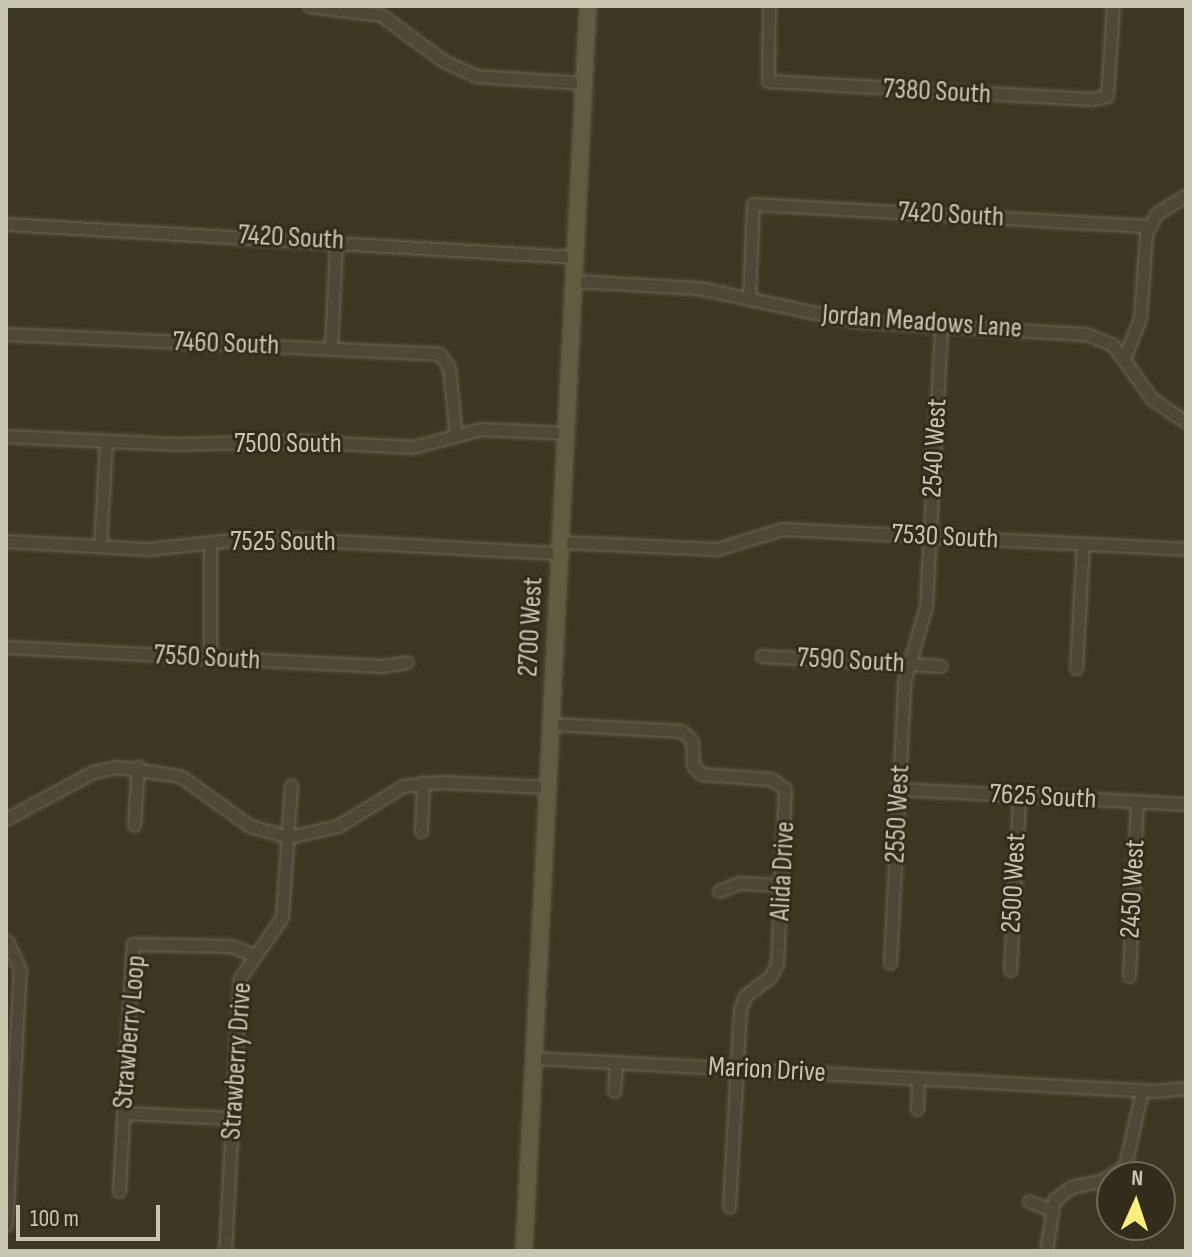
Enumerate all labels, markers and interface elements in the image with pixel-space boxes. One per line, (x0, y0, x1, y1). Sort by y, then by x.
street label: 7380 South (882, 72, 992, 112)
street label: 7420 South (897, 195, 1005, 235)
street label: 7420 South (237, 218, 345, 258)
street label: Jordan Meadows Lane (821, 298, 1023, 346)
street label: 7460 South (172, 325, 280, 363)
street label: 2540 West (916, 398, 954, 498)
street label: 7500 South (234, 427, 342, 461)
street label: 7530 South (891, 517, 999, 557)
street label: 7525 South (230, 525, 336, 559)
street label: 2700 West (512, 576, 550, 678)
street label: 7550 South (153, 638, 261, 678)
street label: 7590 South (796, 641, 906, 681)
street label: 2550 West (879, 764, 917, 864)
street label: 7625 South (989, 777, 1097, 817)
street label: Alida Drive (764, 821, 802, 921)
street label: 2500 West (995, 832, 1033, 934)
street label: 2450 West (1114, 839, 1152, 939)
street label: Strawberry Loop (107, 954, 153, 1110)
street label: Strawberry Drive (215, 981, 259, 1141)
street label: Marion Drive (707, 1050, 827, 1090)
north arrow (1096, 1161, 1176, 1241)
text: N (1131, 1165, 1144, 1192)
scale bar (20, 1189, 164, 1239)
text: 100 m (30, 1204, 79, 1233)

